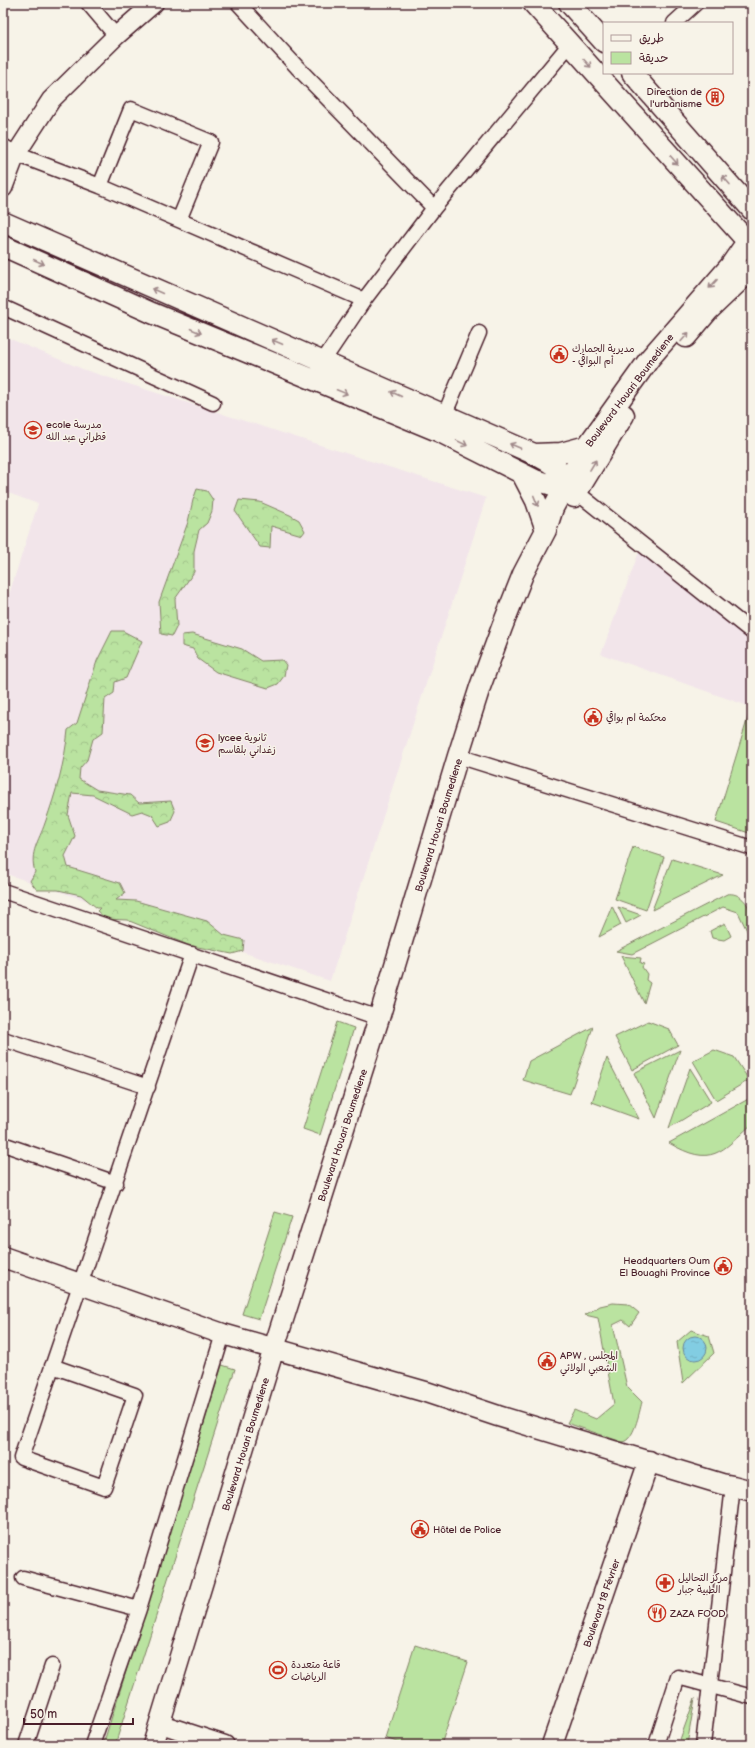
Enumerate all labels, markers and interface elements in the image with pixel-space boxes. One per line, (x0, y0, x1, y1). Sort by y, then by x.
legend (603, 22, 733, 74)
text: طريق (639, 31, 664, 46)
text: حديقة (639, 51, 668, 66)
one-way arrow (582, 58, 592, 68)
place label: Direction de l'urbanisme (647, 86, 702, 110)
building icon: Direction de l'urbanisme (705, 87, 725, 107)
one-way arrow (669, 154, 678, 164)
one-way arrow (722, 175, 731, 186)
one-way arrow (32, 259, 44, 266)
one-way arrow (709, 279, 718, 289)
one-way arrow (151, 287, 163, 294)
one-way arrow (190, 328, 202, 336)
street label: Boulevard Houari Boumediene (583, 332, 676, 450)
one-way arrow (681, 332, 690, 343)
one-way arrow (271, 337, 283, 345)
place label: مديرية الجمارك - أم البواقي (572, 343, 635, 368)
public building icon: مديرية الجمارك - أم البواقي (549, 344, 569, 364)
one-way arrow (336, 388, 348, 396)
one-way arrow (390, 390, 402, 397)
place label: ecole مدرسة قطراني عبد الله (46, 419, 106, 446)
school or university icon: ecole مدرسة قطراني عبد الله (23, 420, 43, 440)
one-way arrow (455, 440, 467, 447)
one-way arrow (509, 442, 521, 449)
one-way arrow (589, 460, 597, 471)
one-way arrow (533, 495, 540, 507)
public building icon: محكمة ام بواقي (583, 707, 603, 727)
place label: محكمة ام بواقي (606, 711, 666, 725)
place label: lycee ثانوية زغداني بلقاسم (218, 732, 276, 759)
school or university icon: lycee ثانوية زغداني بلقاسم (195, 733, 215, 753)
street label: Boulevard Houari Boumediene (413, 757, 465, 893)
street label: Boulevard Houari Boumediene (316, 1067, 370, 1203)
place label: Headquarters Oum El Bouaghi Province (619, 1255, 710, 1279)
public building icon: Headquarters Oum El Bouaghi Province (713, 1256, 733, 1276)
place label: APW , المجلس الشعبي الولائي (560, 1350, 618, 1377)
public building icon: APW , المجلس الشعبي الولائي (537, 1351, 557, 1371)
street label: Boulevard Houari Boumediene (220, 1376, 272, 1512)
public building icon: Hôtel de Police (410, 1519, 430, 1539)
place label: Hôtel de Police (433, 1524, 501, 1536)
street label: Boulevard 18 Février (581, 1557, 623, 1649)
place label: مركز التحاليل الطبية جبار (677, 1572, 728, 1596)
pharmacy icon: مركز التحاليل الطبية جبار (655, 1573, 675, 1593)
restaurant icon: ZAZA FOOD (647, 1603, 667, 1623)
place label: ZAZA FOOD (669, 1608, 726, 1620)
place label: قاعة متعددة الرياضات (291, 1659, 341, 1683)
sports icon: قاعة متعددة الرياضات (268, 1660, 288, 1680)
scale bar (24, 1700, 133, 1726)
text: 50 m (30, 1707, 57, 1722)

